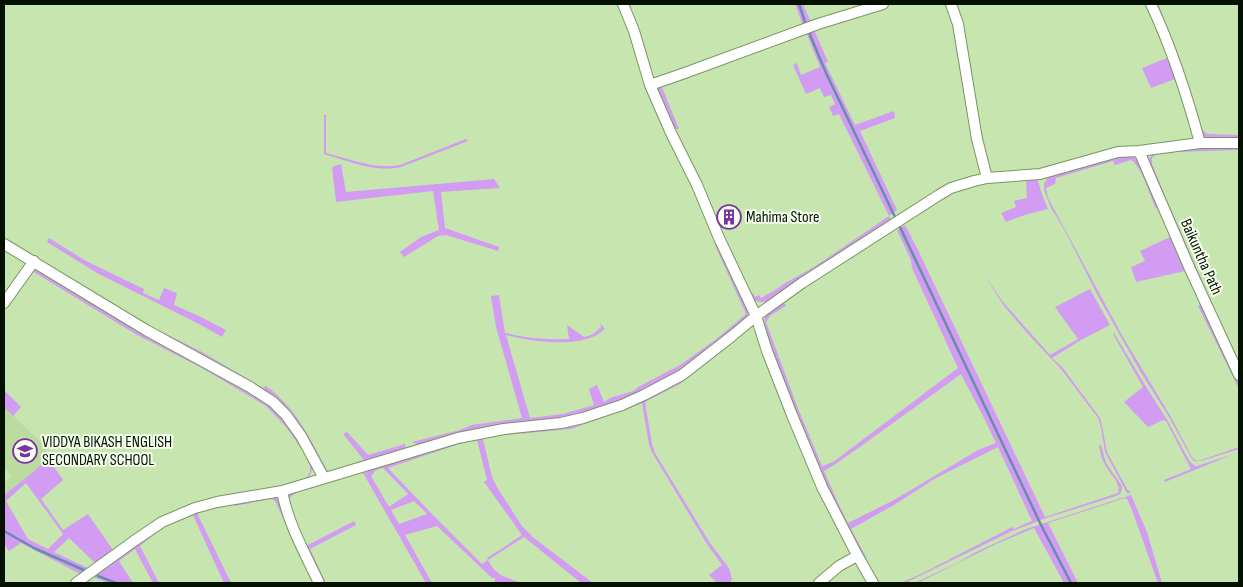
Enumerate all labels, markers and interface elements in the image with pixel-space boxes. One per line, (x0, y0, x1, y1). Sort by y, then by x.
building icon: Mahima Store (716, 204, 742, 230)
place label: Mahima Store (746, 208, 819, 227)
street label: Baikuntha Path (1176, 216, 1226, 298)
place label: VIDDYA BIKASH ENGLISH SECONDARY SCHOOL (42, 433, 172, 470)
school or university icon: VIDDYA BIKASH ENGLISH SECONDARY SCHOOL (12, 438, 38, 464)

